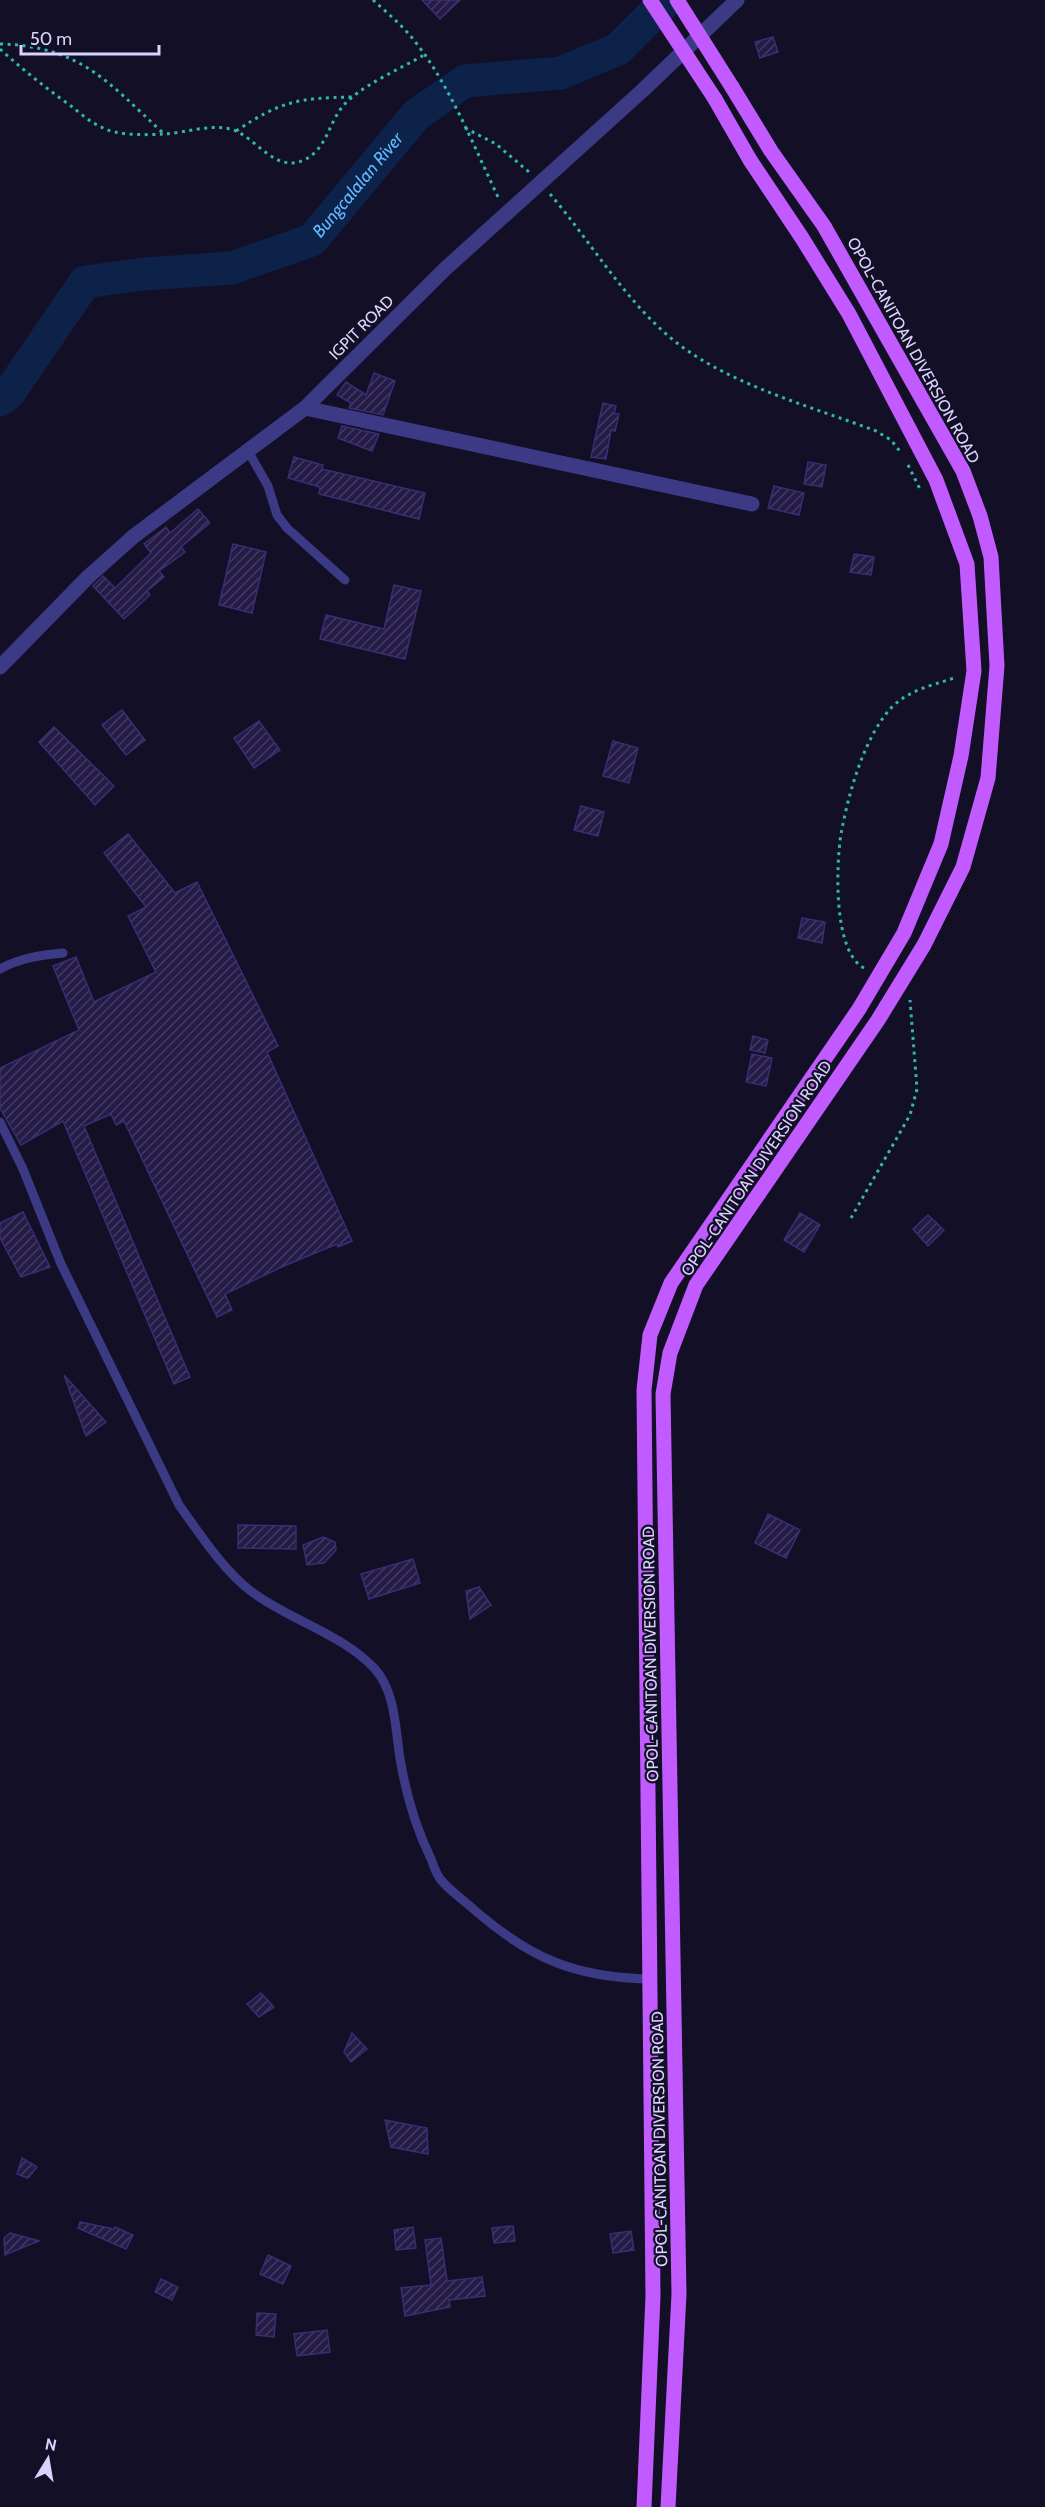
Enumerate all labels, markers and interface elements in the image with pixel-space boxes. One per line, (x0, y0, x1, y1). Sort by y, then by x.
scale bar (21, 18, 159, 56)
text: 50 m (30, 28, 72, 50)
water label: Bungcalalan River (308, 127, 409, 242)
street label: OPOL-CANITOAN DIVERSION ROAD (843, 234, 984, 467)
street label: IGPIT ROAD (325, 291, 398, 364)
street label: OPOL-CANITOAN DIVERSION ROAD (677, 1057, 836, 1280)
street label: OPOL-CANITOAN DIVERSION ROAD (639, 1526, 662, 1782)
street label: OPOL-CANITOAN DIVERSION ROAD (648, 2011, 671, 2267)
north arrow (18, 2429, 78, 2489)
text: N (43, 2434, 58, 2455)

